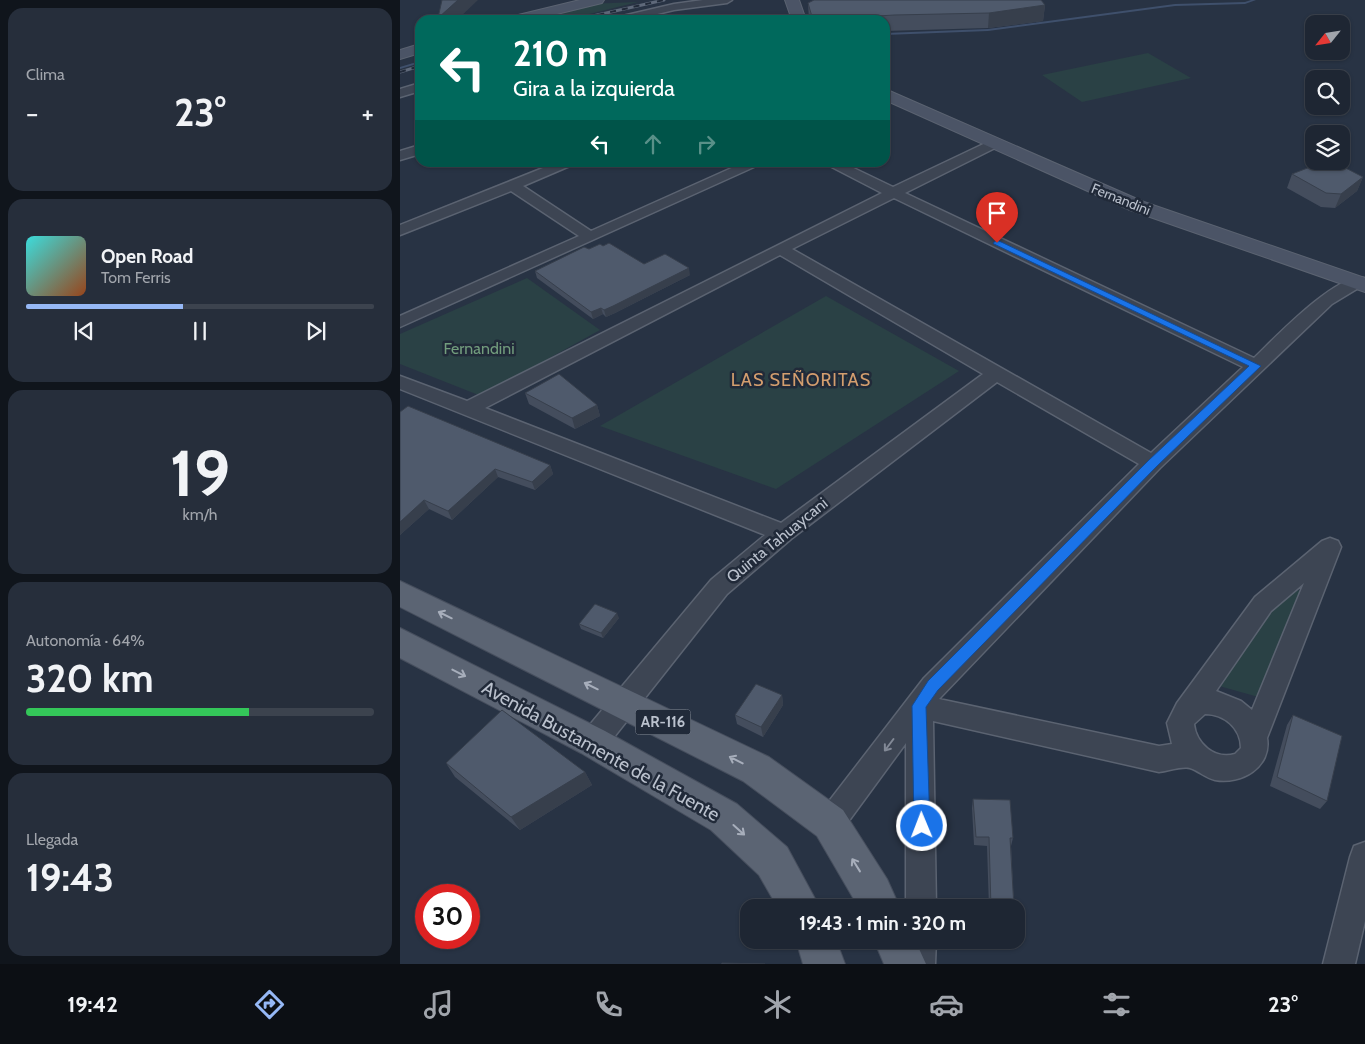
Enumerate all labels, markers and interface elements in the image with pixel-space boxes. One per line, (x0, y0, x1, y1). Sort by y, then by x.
north arrow (1305, 15, 1350, 60)
map controls (1305, 15, 1350, 170)
text: 210 m (513, 32, 607, 75)
icon: left (430, 35, 495, 100)
text: Clima (26, 65, 65, 84)
button: search (1305, 70, 1350, 115)
text: Gira a la izquierda (513, 75, 675, 102)
text: 23° (174, 89, 226, 136)
text: − (26, 96, 38, 130)
text: + (362, 96, 374, 130)
button: layers (1305, 125, 1350, 170)
icon: left (586, 130, 614, 158)
icon: ahead (639, 130, 667, 158)
icon: right (692, 130, 720, 158)
street label: Fernandini (1089, 179, 1153, 219)
pin (976, 192, 1018, 243)
icon: arrive (983, 199, 1011, 227)
text: Open Road (101, 245, 193, 268)
text: Tom Ferris (101, 268, 171, 287)
icon: previous (70, 317, 98, 345)
icon: pause (186, 317, 214, 345)
icon: next (302, 317, 330, 345)
park label: Fernandini (443, 339, 515, 358)
district label: LAS SEÑORITAS (731, 369, 871, 391)
text: 19 (170, 433, 230, 512)
street label: Quinta Tahuaycani (723, 493, 831, 587)
text: km/h (182, 505, 218, 524)
one-way arrow (438, 610, 453, 620)
text: Autonomía · 64% (26, 631, 145, 650)
text: 320 km (26, 655, 153, 702)
one-way arrow (451, 669, 466, 678)
street label: Avenida Bustamente de la Fuente (478, 676, 724, 826)
one-way arrow (584, 681, 599, 691)
road number: AR-116 (636, 710, 690, 734)
one-way arrow (884, 738, 895, 751)
one-way arrow (729, 755, 744, 765)
position arrow (895, 799, 947, 851)
one-way arrow (733, 825, 746, 836)
text: Llegada (26, 830, 78, 849)
text: 19:43 (26, 854, 114, 901)
one-way arrow (850, 859, 860, 873)
speed limit sign: 30 (415, 884, 480, 949)
text: 19:43 · 1 min · 320 m (799, 912, 966, 935)
icon: directions (252, 987, 287, 1022)
icon: music (421, 987, 456, 1022)
icon: phone (591, 987, 626, 1022)
icon: climate (760, 987, 795, 1022)
icon: car (929, 987, 964, 1022)
icon: filters (1099, 987, 1134, 1022)
text: 19:42 (67, 991, 118, 1018)
text: 23° (1268, 991, 1298, 1018)

